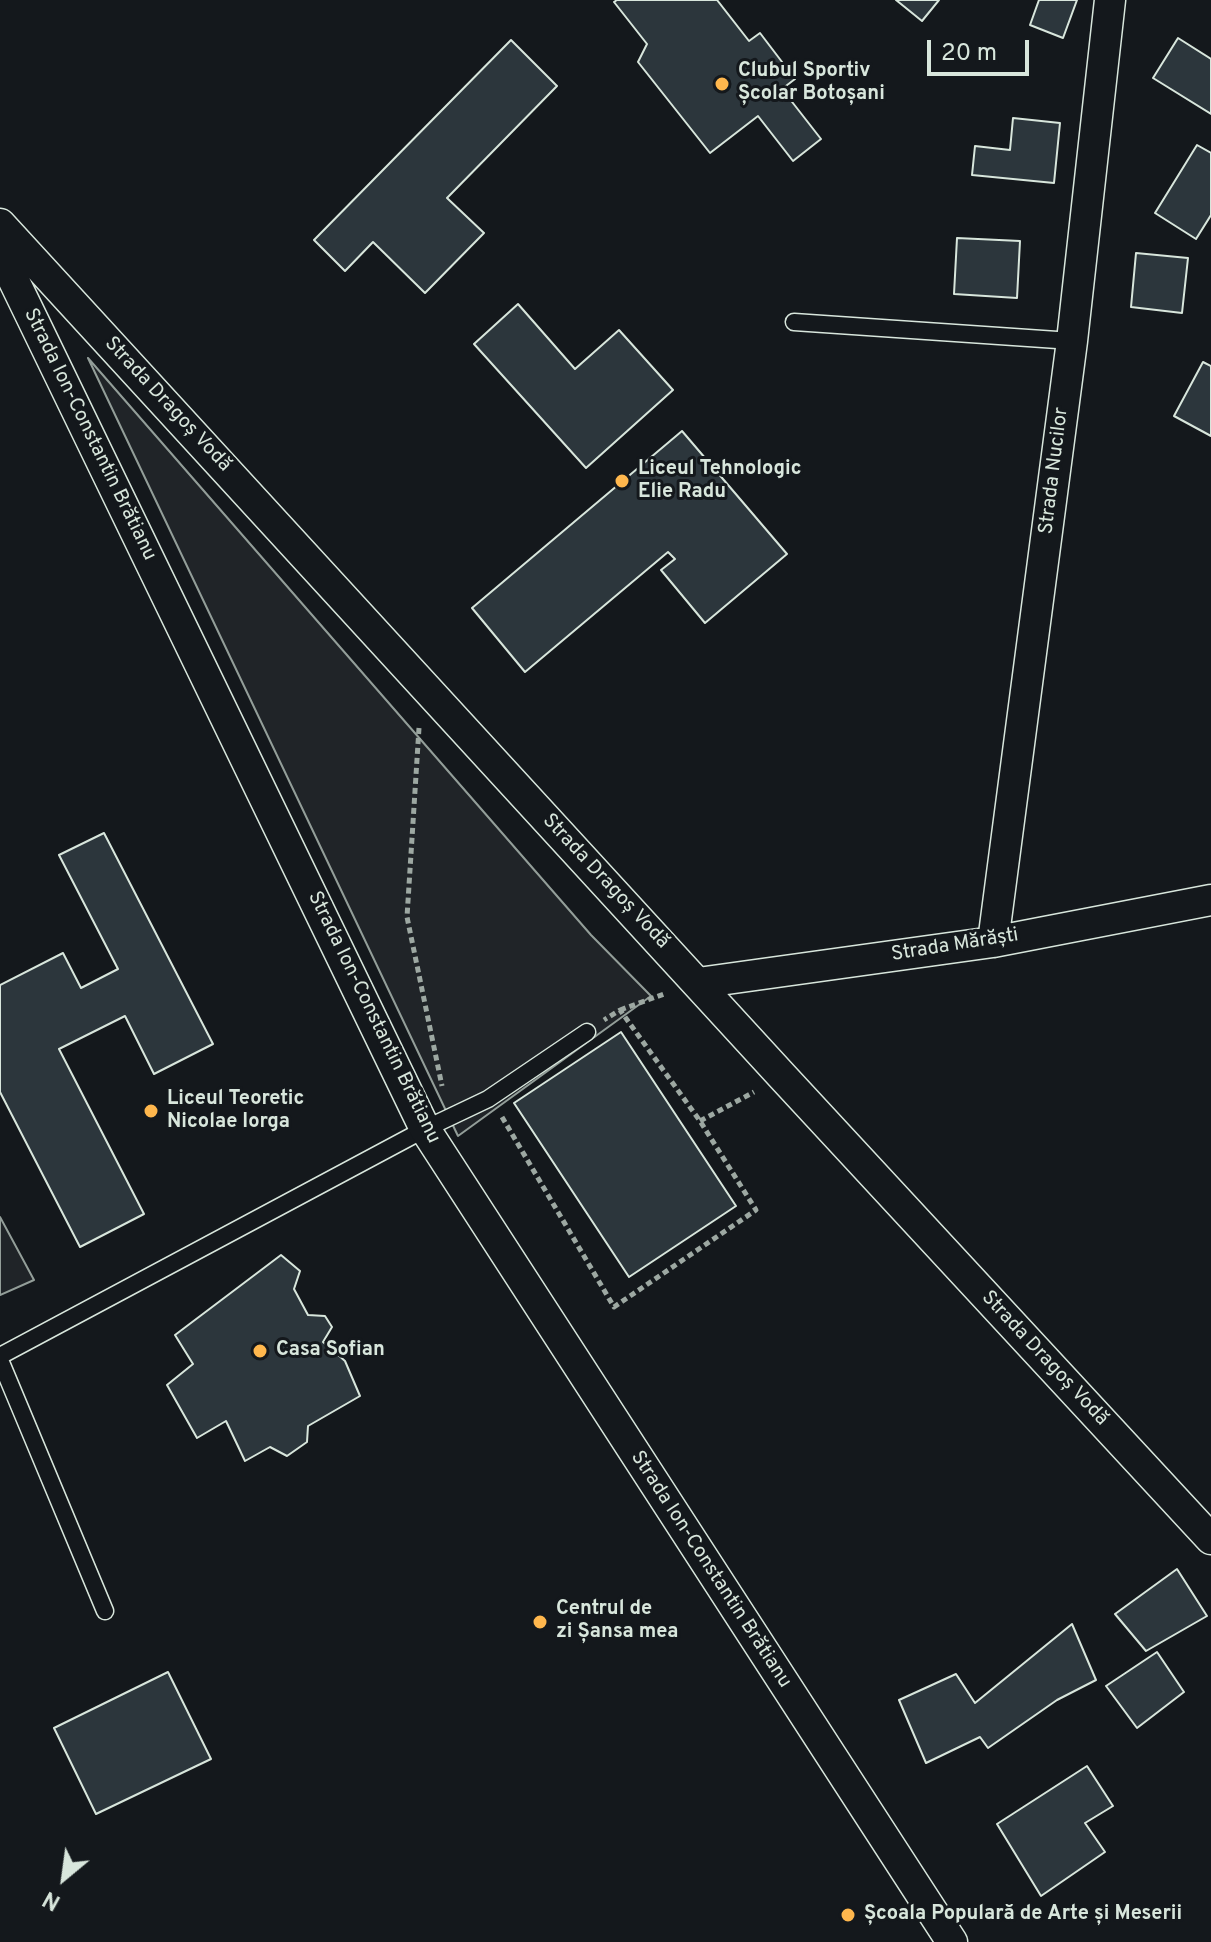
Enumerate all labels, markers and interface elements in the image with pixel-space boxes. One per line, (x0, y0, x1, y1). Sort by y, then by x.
scale bar (931, 24, 1033, 74)
text: 20 m (941, 39, 997, 69)
place label: Clubul Sportiv Școlar Botoșani (738, 60, 885, 107)
marker: Clubul Sportiv Școlar Botoșani (713, 75, 731, 93)
street label: Strada Ion-Constantin Brătianu (17, 305, 161, 565)
street label: Strada Dragoș Vodă (98, 333, 236, 477)
street label: Strada Nucilor (1035, 406, 1075, 536)
place label: Liceul Tehnologic Elie Radu (638, 458, 802, 505)
marker: Liceul Tehnologic Elie Radu (613, 472, 631, 490)
street label: Strada Dragoș Vodă (536, 810, 674, 954)
street label: Strada Ion-Constantin Brătianu (301, 888, 445, 1148)
street label: Strada Mărăști (890, 924, 1020, 968)
place label: Liceul Teoretic Nicolae Iorga (167, 1088, 304, 1135)
marker: Liceul Teoretic Nicolae Iorga (142, 1102, 160, 1120)
street label: Strada Dragoș Vodă (975, 1287, 1113, 1431)
place label: Casa Sofian (276, 1339, 385, 1363)
marker: Casa Sofian (251, 1342, 269, 1360)
street label: Strada Ion-Constantin Brătianu (624, 1447, 796, 1693)
place label: Centrul de zi Șansa mea (556, 1598, 678, 1645)
marker: Centrul de zi Șansa mea (531, 1613, 549, 1631)
north arrow (24, 1838, 104, 1918)
text: N (39, 1884, 66, 1915)
place label: Școala Populară de Arte și Meserii (864, 1903, 1182, 1927)
marker: Școala Populară de Arte și Meserii (839, 1906, 857, 1924)

